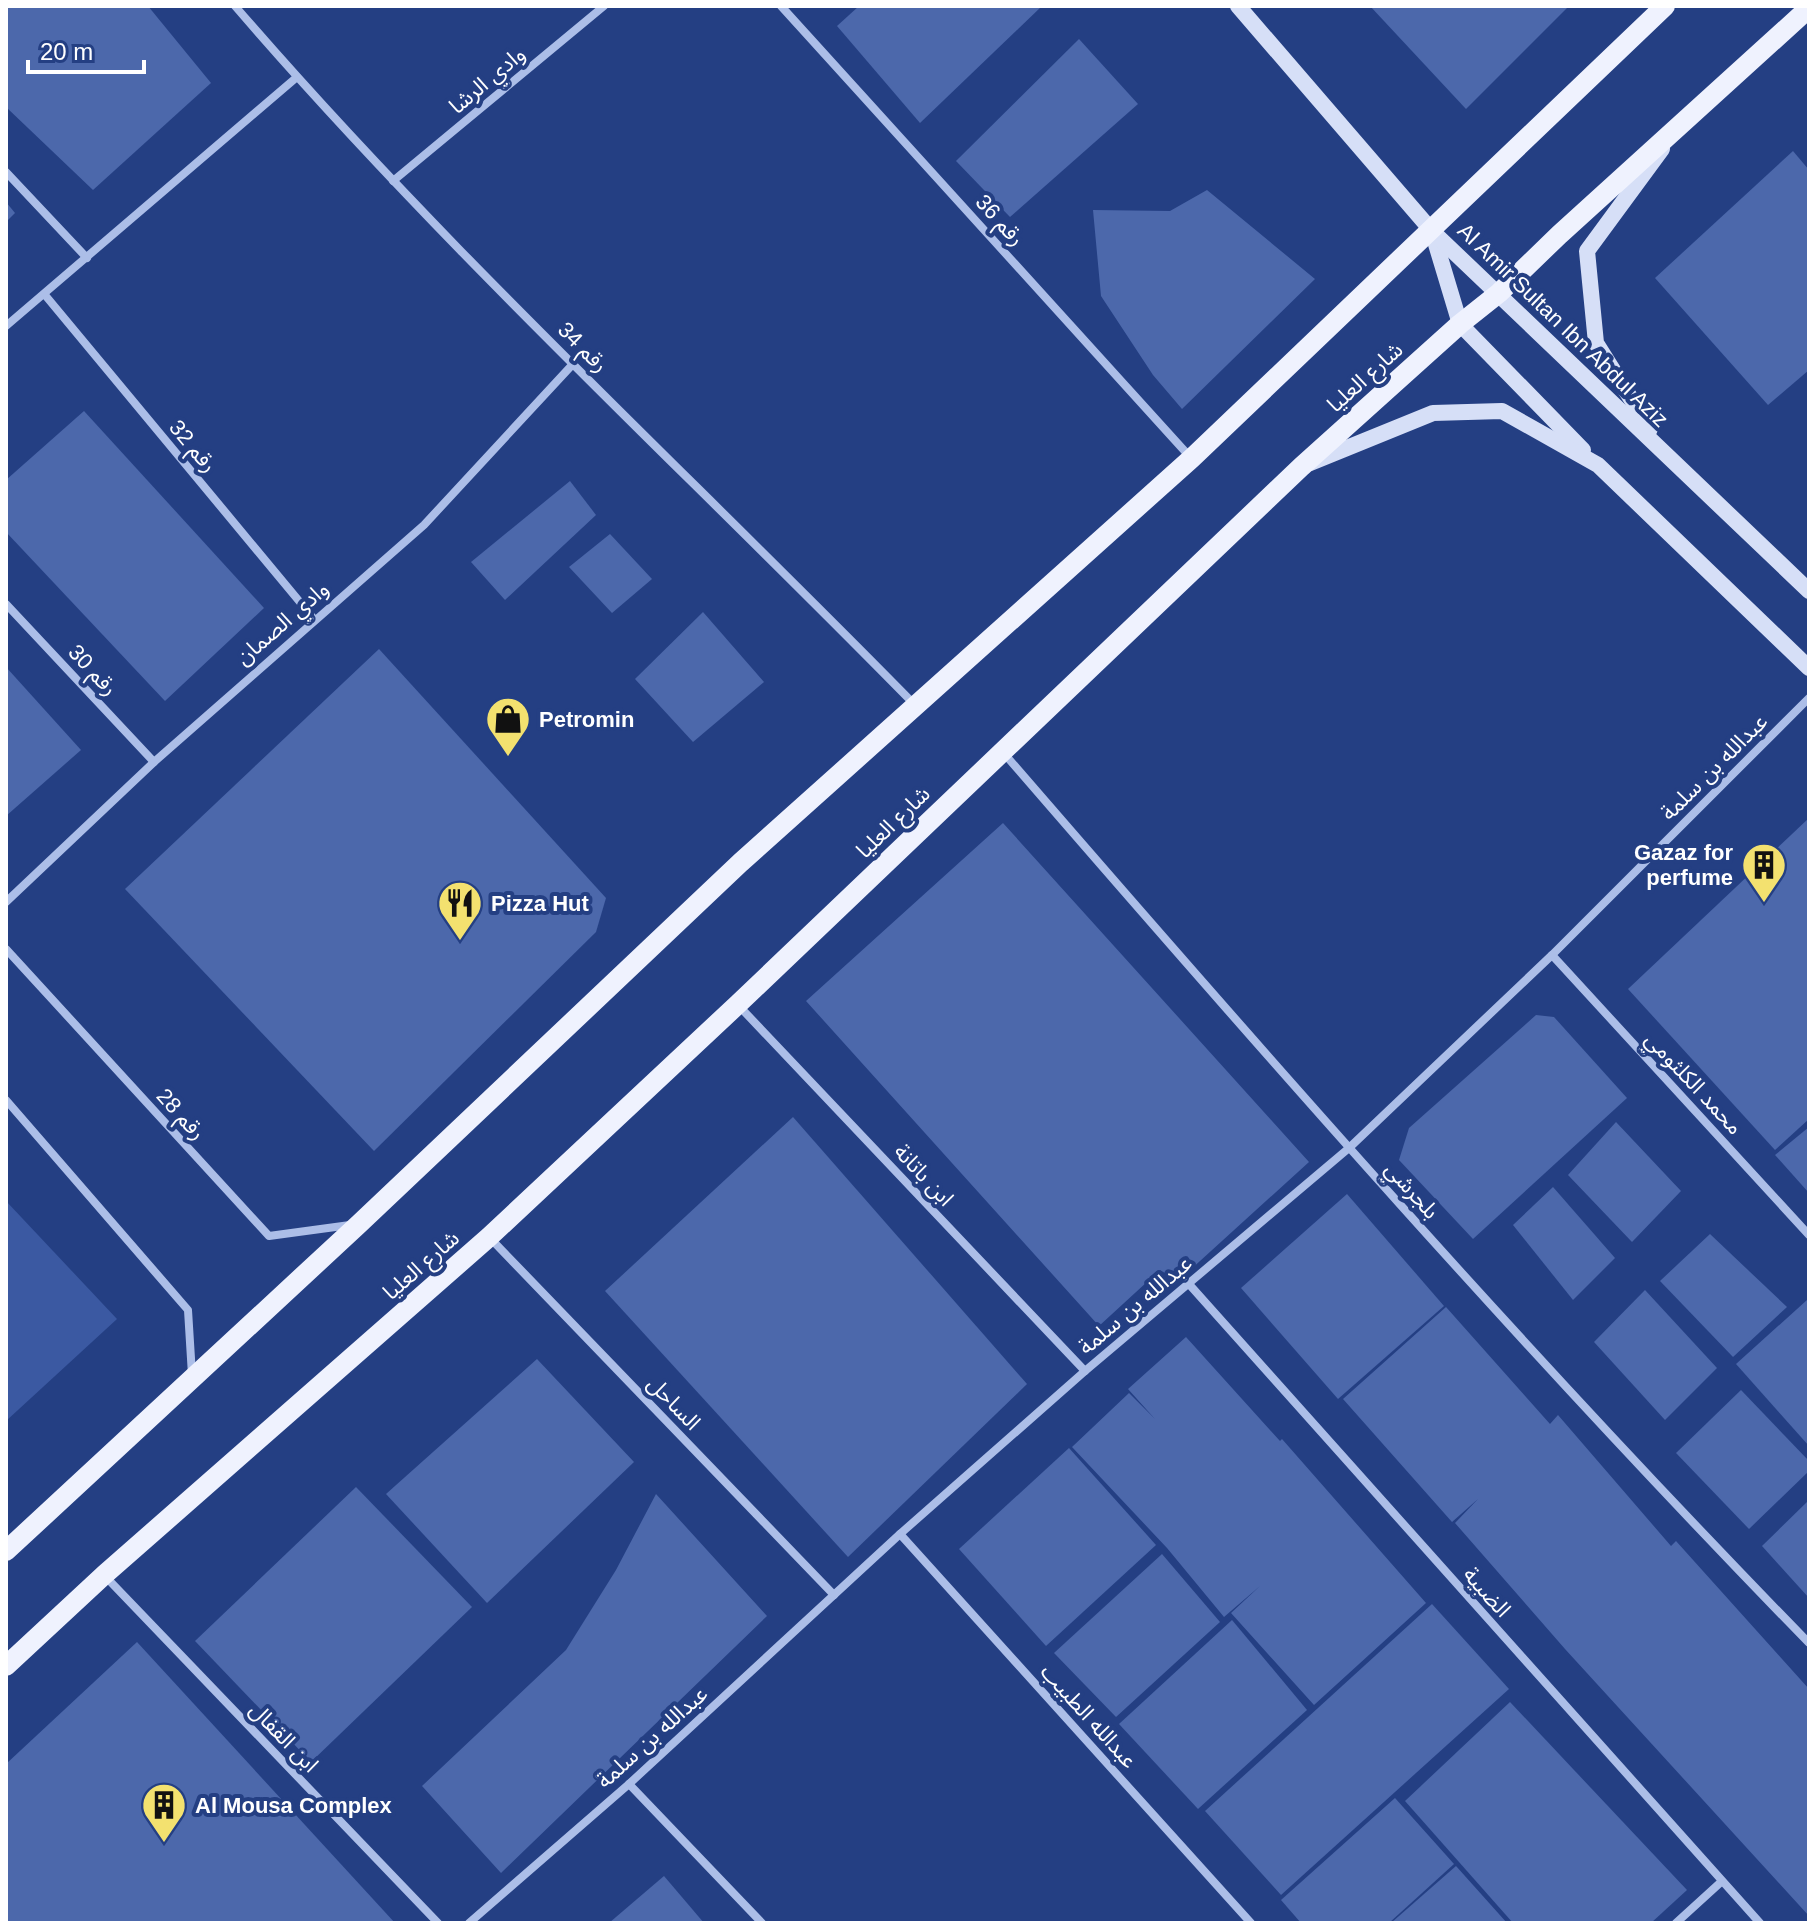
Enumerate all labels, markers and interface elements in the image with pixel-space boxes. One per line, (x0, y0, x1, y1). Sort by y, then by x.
scale bar (28, 24, 144, 74)
text: 20 m (40, 38, 93, 65)
street label: وادي الرشا (444, 41, 533, 122)
street label: رقم 36 (968, 189, 1029, 253)
street label: Al Amir Sultan Ibn Abdul Aziz (1453, 218, 1673, 432)
street label: رقم 34 (550, 317, 613, 380)
street label: شارع العليا (1322, 337, 1410, 420)
street label: رقم 32 (161, 415, 222, 480)
street label: وادي الصمان (231, 576, 336, 673)
street label: رقم 30 (60, 639, 123, 703)
shop icon: Petromin (484, 695, 532, 758)
place label: Petromin (539, 707, 634, 732)
street label: عبدالله بن سلمة (1656, 709, 1772, 825)
street label: شارع العليا (851, 781, 938, 866)
place label: Gazaz for perfume (1634, 840, 1733, 890)
building icon: Gazaz for perfume (1740, 841, 1788, 904)
restaurant icon: Pizza Hut (436, 879, 484, 942)
place label: Pizza Hut (491, 891, 589, 916)
street label: محمد الكلثومي (1637, 1027, 1748, 1142)
street label: رقم 28 (149, 1083, 210, 1147)
street label: ابن باتانة (889, 1139, 959, 1211)
street label: بلجرشي (1377, 1156, 1444, 1226)
street label: شارع العليا (378, 1225, 467, 1308)
street label: عبدالله بن سلمة (1073, 1250, 1197, 1360)
street label: الساحل (642, 1371, 706, 1435)
street label: الضبية (1458, 1562, 1516, 1622)
street label: عبدالله الطبيب (1036, 1659, 1142, 1773)
street label: عبدالله بن سلمة (592, 1681, 712, 1793)
street label: ابن القفال (245, 1697, 323, 1777)
building icon: Al Mousa Complex (140, 1781, 188, 1844)
place label: Al Mousa Complex (195, 1793, 393, 1818)

